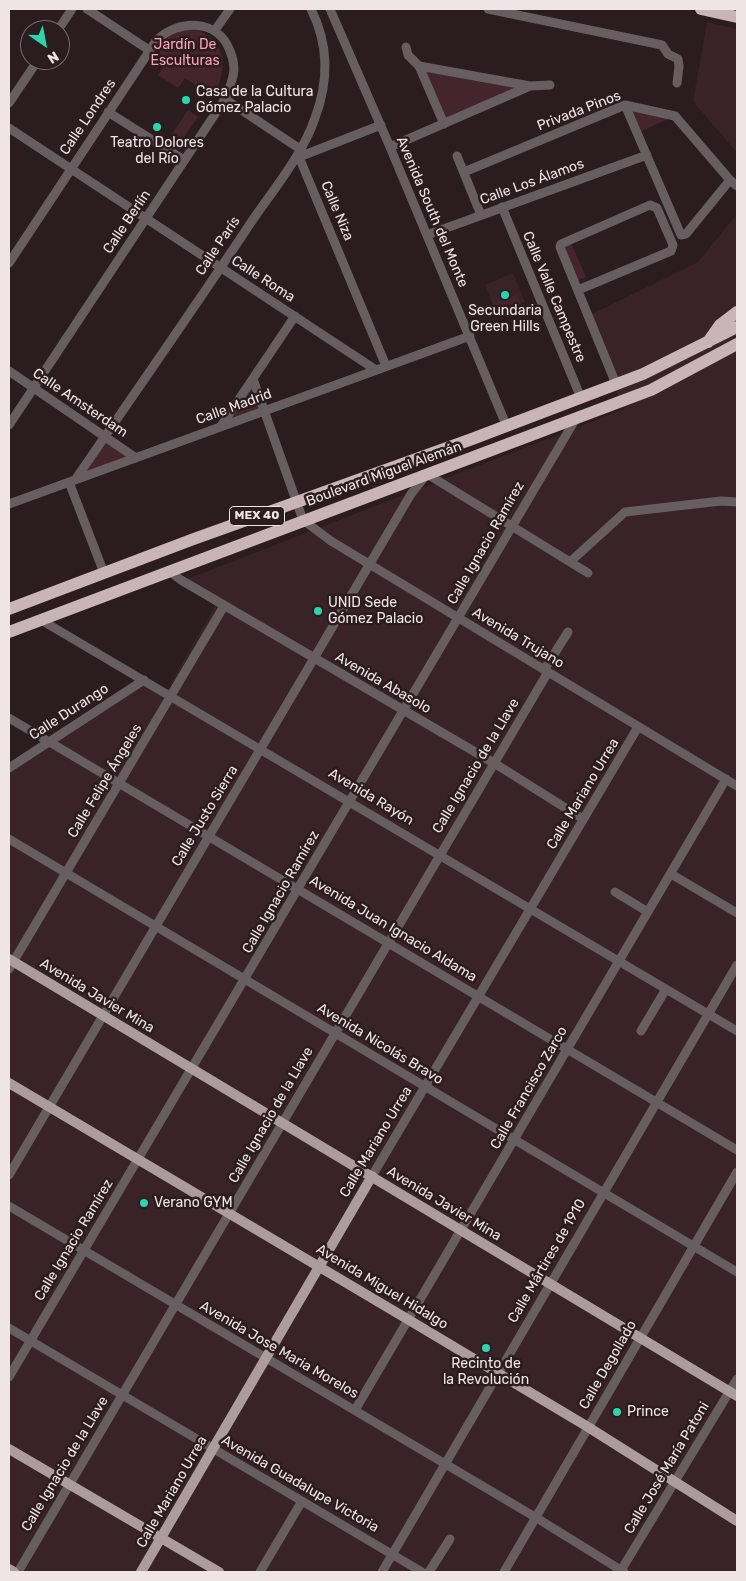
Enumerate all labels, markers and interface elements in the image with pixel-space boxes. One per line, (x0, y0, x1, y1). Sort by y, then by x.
north arrow (20, 20, 70, 70)
park label: Jardín De Esculturas (150, 37, 220, 70)
text: N (44, 47, 62, 67)
street label: Calle Londres (56, 76, 120, 158)
place label: Casa de la Cultura Gómez Palacio (196, 84, 313, 116)
street label: Privada Pinos (535, 87, 623, 135)
marker: Casa de la Cultura Gómez Palacio (180, 94, 192, 106)
marker: Teatro Dolores del Río (151, 121, 163, 133)
street label: Avenida South del Monte (393, 134, 471, 290)
place label: Teatro Dolores del Río (110, 135, 204, 168)
street label: Calle Los Álamos (478, 155, 586, 209)
street label: Calle Niza (317, 179, 357, 243)
street label: Calle Berlín (100, 187, 154, 257)
street label: Calle París (192, 213, 244, 279)
street label: Calle Valle Campestre (519, 229, 589, 365)
street label: Calle Roma (228, 252, 298, 306)
marker: Secundaria Green Hills (499, 289, 511, 301)
place label: Secundaria Green Hills (468, 303, 542, 336)
street label: Calle Amsterdam (29, 365, 131, 441)
street label: Calle Madrid (194, 386, 274, 428)
street label: Boulevard Miguel Alemán (304, 438, 464, 510)
street label: Calle Ignacio Ramírez (444, 479, 528, 607)
road number: MEX 40 (230, 506, 284, 526)
place label: UNID Sede Gómez Palacio (328, 595, 423, 628)
street label: Avenida Trujano (469, 604, 567, 672)
marker: UNID Sede Gómez Palacio (312, 605, 324, 617)
street label: Avenida Abasolo (332, 649, 434, 717)
street label: Calle Durango (26, 680, 112, 744)
street label: Calle Ignacio de la Llave (429, 695, 523, 837)
street label: Calle Felipe Ángeles (64, 721, 146, 841)
street label: Calle Mariano Urrea (543, 736, 623, 852)
street label: Calle Justo Sierra (168, 763, 242, 869)
street label: Avenida Rayón (325, 765, 417, 829)
street label: Calle Ignacio Ramírez (239, 828, 323, 956)
street label: Avenida Juan Ignacio Aldama (306, 872, 480, 986)
street label: Avenida Javier Mina (37, 955, 157, 1037)
street label: Avenida Nicolás Bravo (314, 1000, 446, 1088)
street label: Calle Francisco Zarco (487, 1024, 571, 1152)
street label: Calle Ignacio de la Llave (225, 1044, 317, 1186)
street label: Calle Mariano Urrea (336, 1084, 416, 1200)
street label: Avenida Javier Mina (384, 1163, 504, 1245)
street label: Calle Ignacio Ramírez (31, 1176, 117, 1304)
place label: Verano GYM (154, 1195, 233, 1211)
street label: Calle Mártires de 1910 (505, 1196, 589, 1326)
marker: Verano GYM (138, 1197, 150, 1209)
street label: Avenida Miguel Hidalgo (313, 1241, 451, 1333)
street label: Avenida Jose Maria Morelos (197, 1298, 361, 1402)
street label: Calle Degollado (576, 1318, 640, 1412)
marker: Recinto de la Revolución (480, 1342, 492, 1354)
place label: Recinto de la Revolución (443, 1356, 529, 1388)
street label: Calle Ignacio de la Llave (18, 1393, 112, 1535)
street label: Calle José María Patoni (621, 1399, 713, 1537)
place label: Prince (627, 1404, 669, 1420)
marker: Prince (611, 1406, 623, 1418)
street label: Avenida Guadalupe Victoria (218, 1432, 382, 1536)
street label: Calle Mariano Urrea (133, 1433, 211, 1551)

